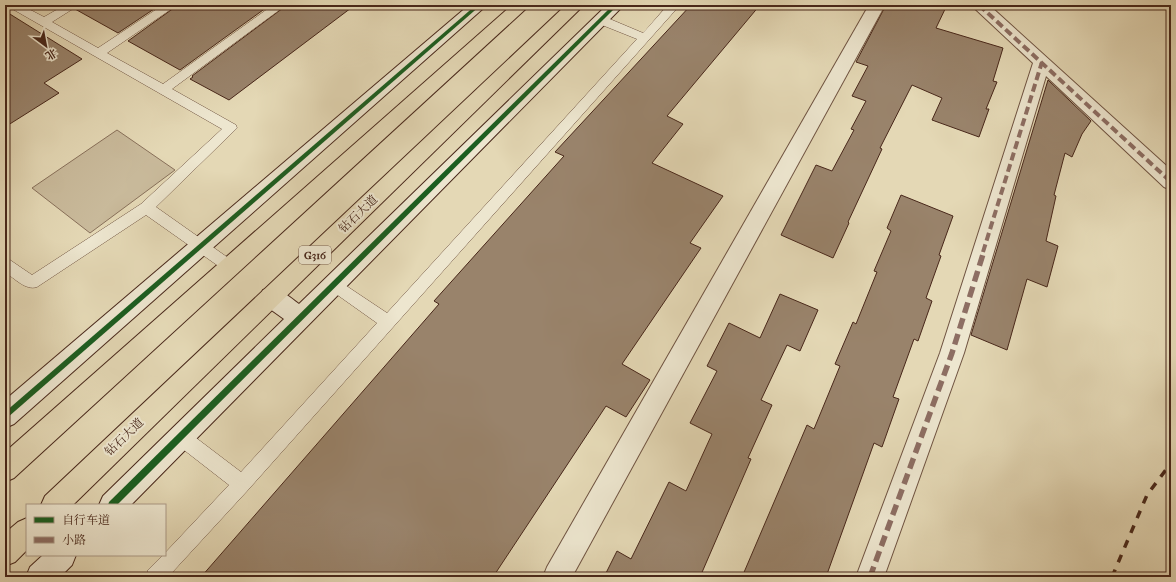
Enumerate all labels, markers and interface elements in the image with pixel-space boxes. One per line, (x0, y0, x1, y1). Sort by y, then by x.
north arrow (26, 26, 66, 66)
text: 北 (43, 46, 59, 62)
street label: 钻石大道 (336, 192, 380, 236)
road number: G316 (299, 246, 331, 264)
street label: 钻石大道 (102, 415, 146, 459)
legend (26, 504, 166, 556)
text: 自行车道 (62, 513, 110, 527)
text: 小路 (62, 533, 86, 547)

